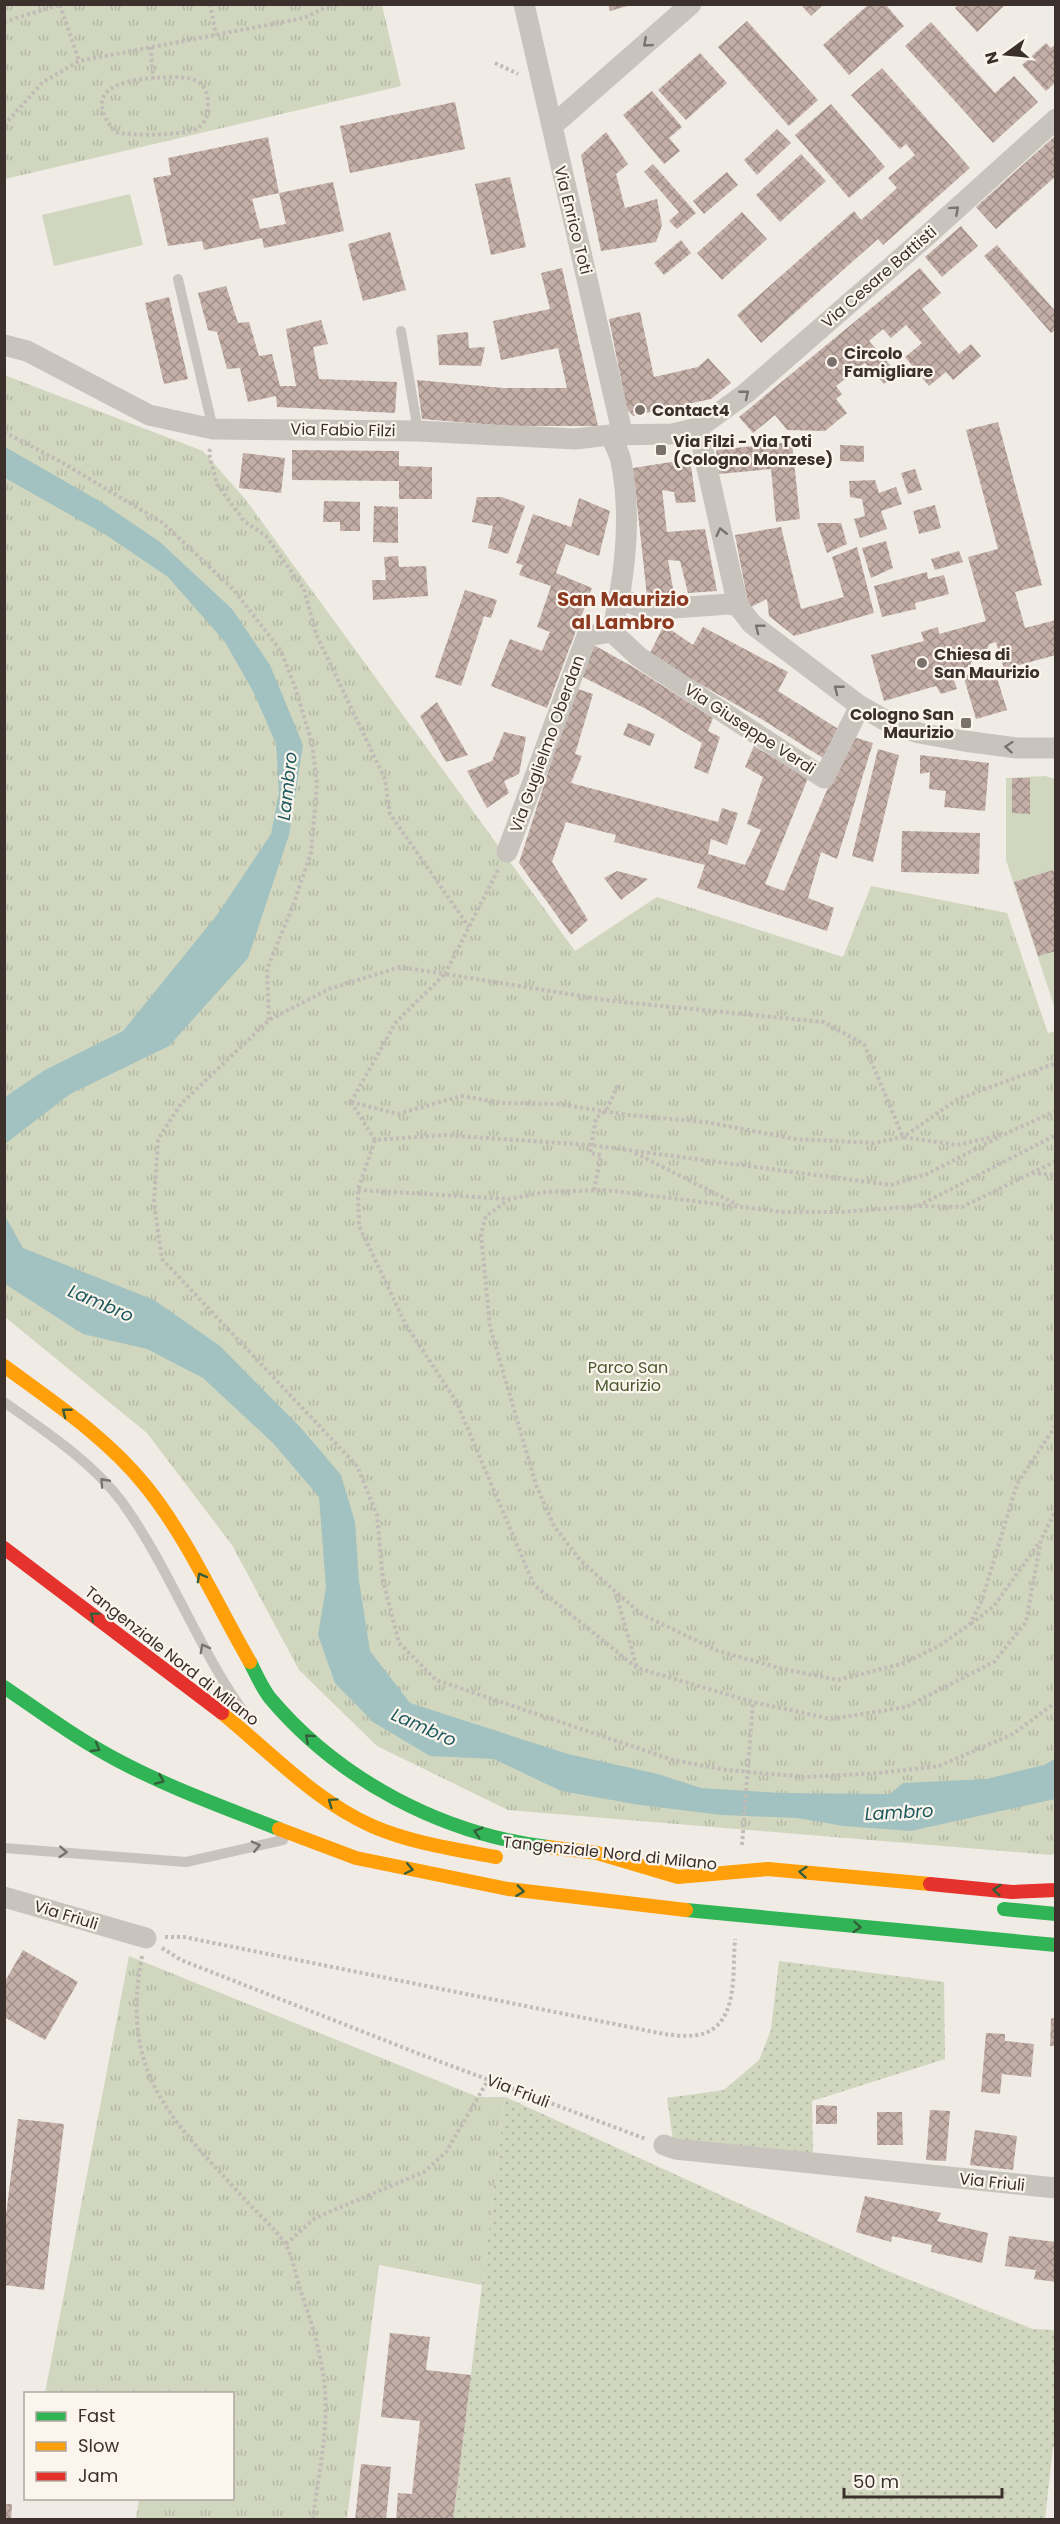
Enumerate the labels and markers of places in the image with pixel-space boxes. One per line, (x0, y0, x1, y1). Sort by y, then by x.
place label: Circolo Famigliare (844, 342, 933, 383)
marker: Circolo Famigliare (825, 355, 839, 369)
place label: Contact4 (652, 399, 730, 422)
marker: Contact4 (633, 403, 647, 417)
place label: Via Filzi - Via Toti (Cologno Monzese) (673, 430, 833, 471)
marker: Via Filzi - Via Toti (Cologno Monzese) (654, 443, 668, 457)
place label: Chiesa di San Maurizio (934, 643, 1040, 684)
marker: Chiesa di San Maurizio (915, 656, 929, 670)
place label: Cologno San Maurizio (850, 703, 954, 744)
marker: Cologno San Maurizio (959, 716, 973, 730)

